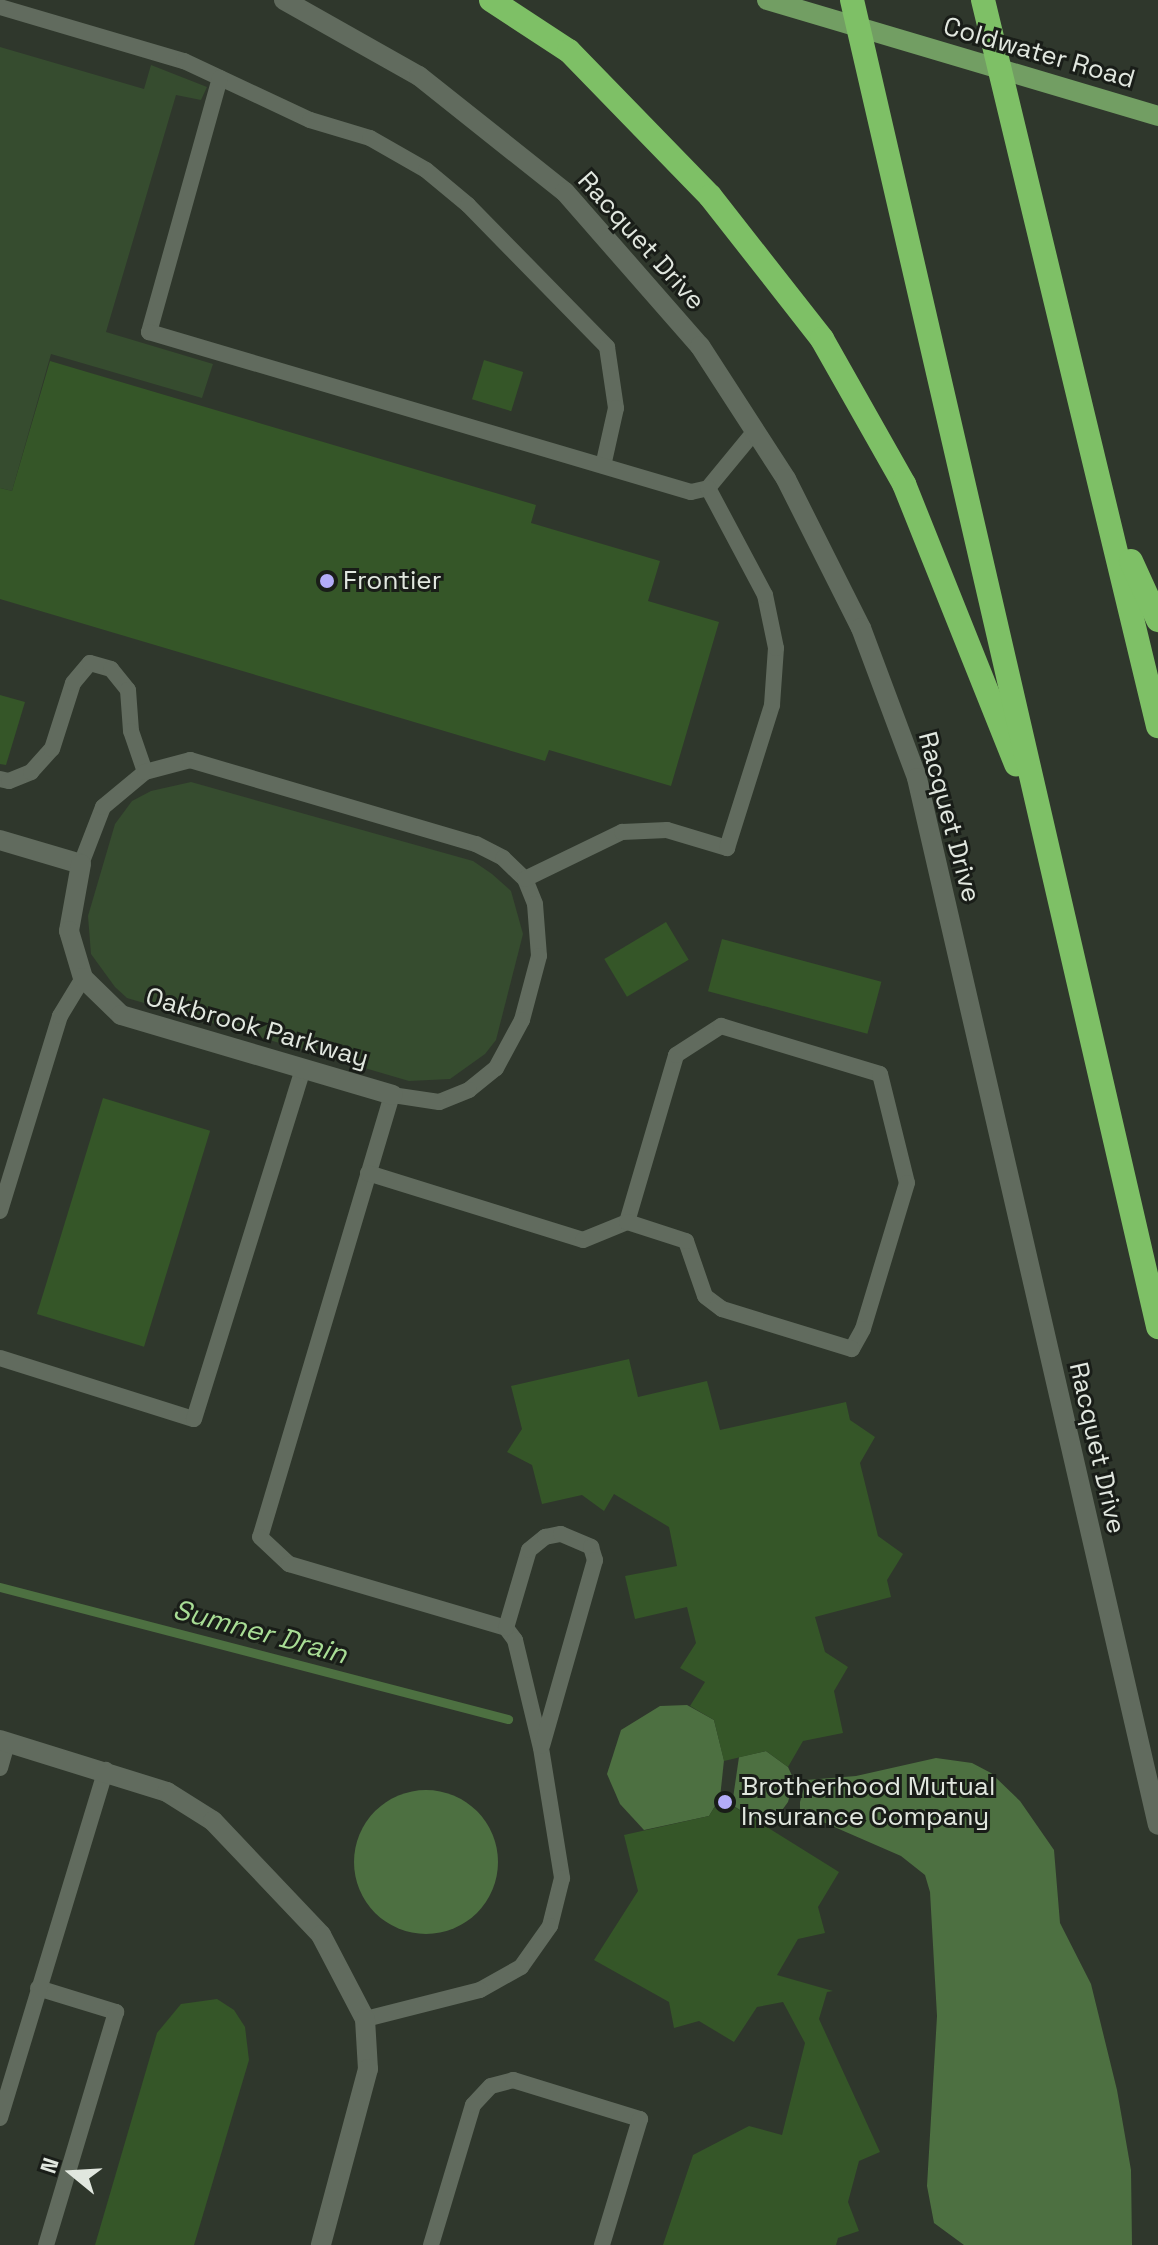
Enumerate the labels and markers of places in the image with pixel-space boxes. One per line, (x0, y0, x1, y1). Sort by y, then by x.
place label: Frontier (343, 565, 442, 597)
marker: Frontier (318, 572, 336, 590)
place label: Brotherhood Mutual Insurance Company (741, 1771, 995, 1832)
marker: Brotherhood Mutual Insurance Company (716, 1793, 734, 1811)

